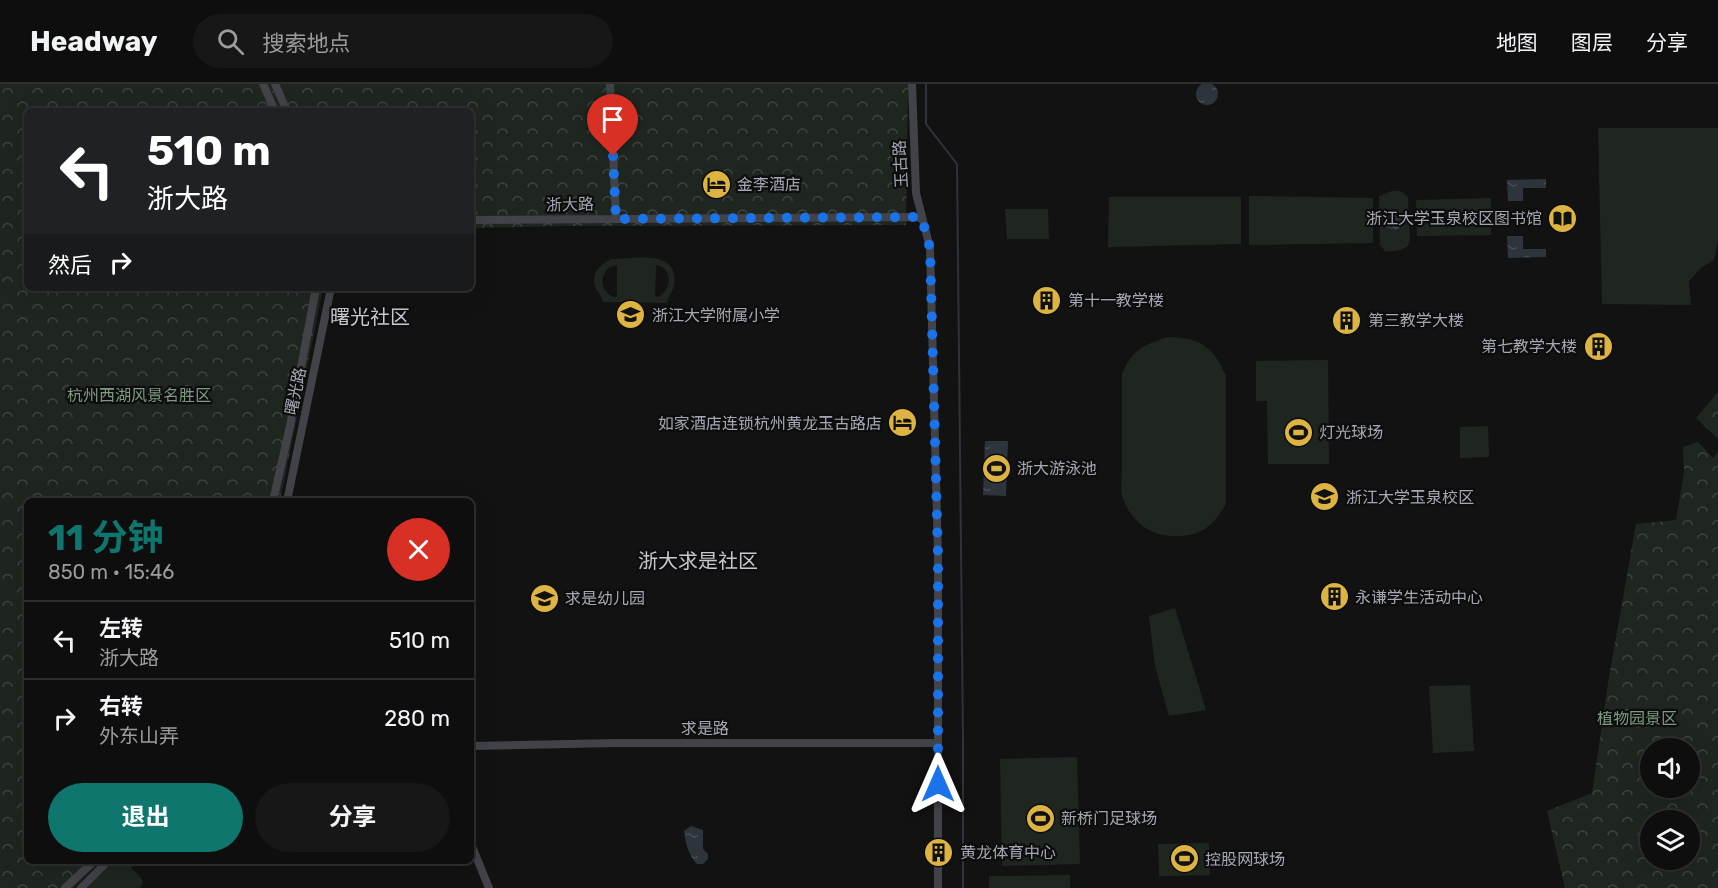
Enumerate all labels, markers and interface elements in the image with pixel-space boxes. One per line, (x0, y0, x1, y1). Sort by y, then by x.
search box (193, 14, 613, 68)
text: Headway (30, 25, 157, 58)
icon: search (214, 25, 247, 58)
text: 搜索地点 (262, 30, 350, 57)
text: 地图 (1496, 30, 1538, 55)
text: 图层 (1571, 30, 1613, 55)
text: 分享 (1646, 30, 1688, 55)
pin (587, 94, 638, 156)
icon: arrive (596, 103, 629, 136)
text: 510 m (147, 126, 271, 176)
icon: left (48, 132, 126, 210)
street label: 玉古路 (890, 140, 911, 188)
hotel icon: 金李酒店 (700, 168, 732, 200)
place label: 金李酒店 (737, 175, 801, 194)
text: 浙大路 (147, 183, 228, 215)
street label: 浙大路 (546, 195, 594, 214)
library icon: 浙江大学玉泉校区图书馆 (1547, 202, 1579, 234)
place label: 浙江大学玉泉校区图书馆 (1366, 209, 1542, 228)
icon: right (104, 246, 137, 279)
text: 然后 (48, 252, 92, 279)
building icon: 第十一教学楼 (1031, 284, 1063, 316)
place label: 第十一教学楼 (1068, 291, 1164, 310)
school or university icon: 浙江大学附属小学 (615, 299, 647, 331)
building icon: 第三教学大楼 (1331, 304, 1363, 336)
district label: 曙光社区 (330, 305, 410, 329)
place label: 浙江大学附属小学 (652, 306, 780, 325)
place label: 第三教学大楼 (1368, 311, 1464, 330)
building icon: 第七教学大楼 (1582, 330, 1614, 362)
place label: 第七教学大楼 (1481, 337, 1577, 356)
street label: 曙光路 (281, 366, 310, 417)
park label: 杭州西湖风景名胜区 (67, 386, 211, 405)
hotel icon: 如家酒店连锁杭州黄龙玉古路店 (887, 407, 919, 439)
place label: 如家酒店连锁杭州黄龙玉古路店 (658, 414, 882, 433)
sports icon: 灯光球场 (1282, 416, 1314, 448)
place label: 灯光球场 (1319, 423, 1383, 442)
sports icon: 浙大游泳池 (980, 452, 1012, 484)
place label: 浙大游泳池 (1017, 459, 1097, 478)
school or university icon: 浙江大学玉泉校区 (1309, 481, 1341, 513)
place label: 浙江大学玉泉校区 (1346, 488, 1474, 507)
text: 11 分钟 (48, 516, 163, 559)
button: close (387, 518, 450, 581)
district label: 浙大求是社区 (638, 549, 758, 573)
text: 850 m · 15:46 (48, 560, 174, 584)
building icon: 永谦学生活动中心 (1318, 581, 1350, 613)
school or university icon: 求是幼儿园 (528, 582, 560, 614)
place label: 永谦学生活动中心 (1355, 588, 1483, 607)
place label: 求是幼儿园 (565, 589, 645, 608)
text: 左转 (99, 615, 143, 642)
icon: left (48, 624, 81, 657)
text: 510 m (389, 627, 450, 654)
text: 浙大路 (99, 646, 159, 670)
text: 右转 (99, 693, 143, 720)
icon: right (48, 702, 81, 735)
text: 280 m (384, 705, 450, 732)
park label: 植物园景区 (1597, 709, 1677, 728)
street label: 求是路 (681, 719, 729, 738)
text: 外东山弄 (99, 724, 179, 748)
map controls (1640, 738, 1700, 870)
button: sound (1640, 738, 1700, 798)
position arrow (906, 752, 970, 816)
button: 退出 (48, 783, 243, 852)
button: 分享 (255, 783, 450, 852)
sports icon: 新桥门足球场 (1024, 802, 1056, 834)
place label: 新桥门足球场 (1061, 809, 1157, 828)
button: layers (1640, 810, 1700, 870)
building icon: 黄龙体育中心 (923, 836, 955, 868)
place label: 黄龙体育中心 (960, 843, 1056, 862)
sports icon: 控股网球场 (1168, 843, 1200, 875)
place label: 控股网球场 (1205, 850, 1285, 869)

